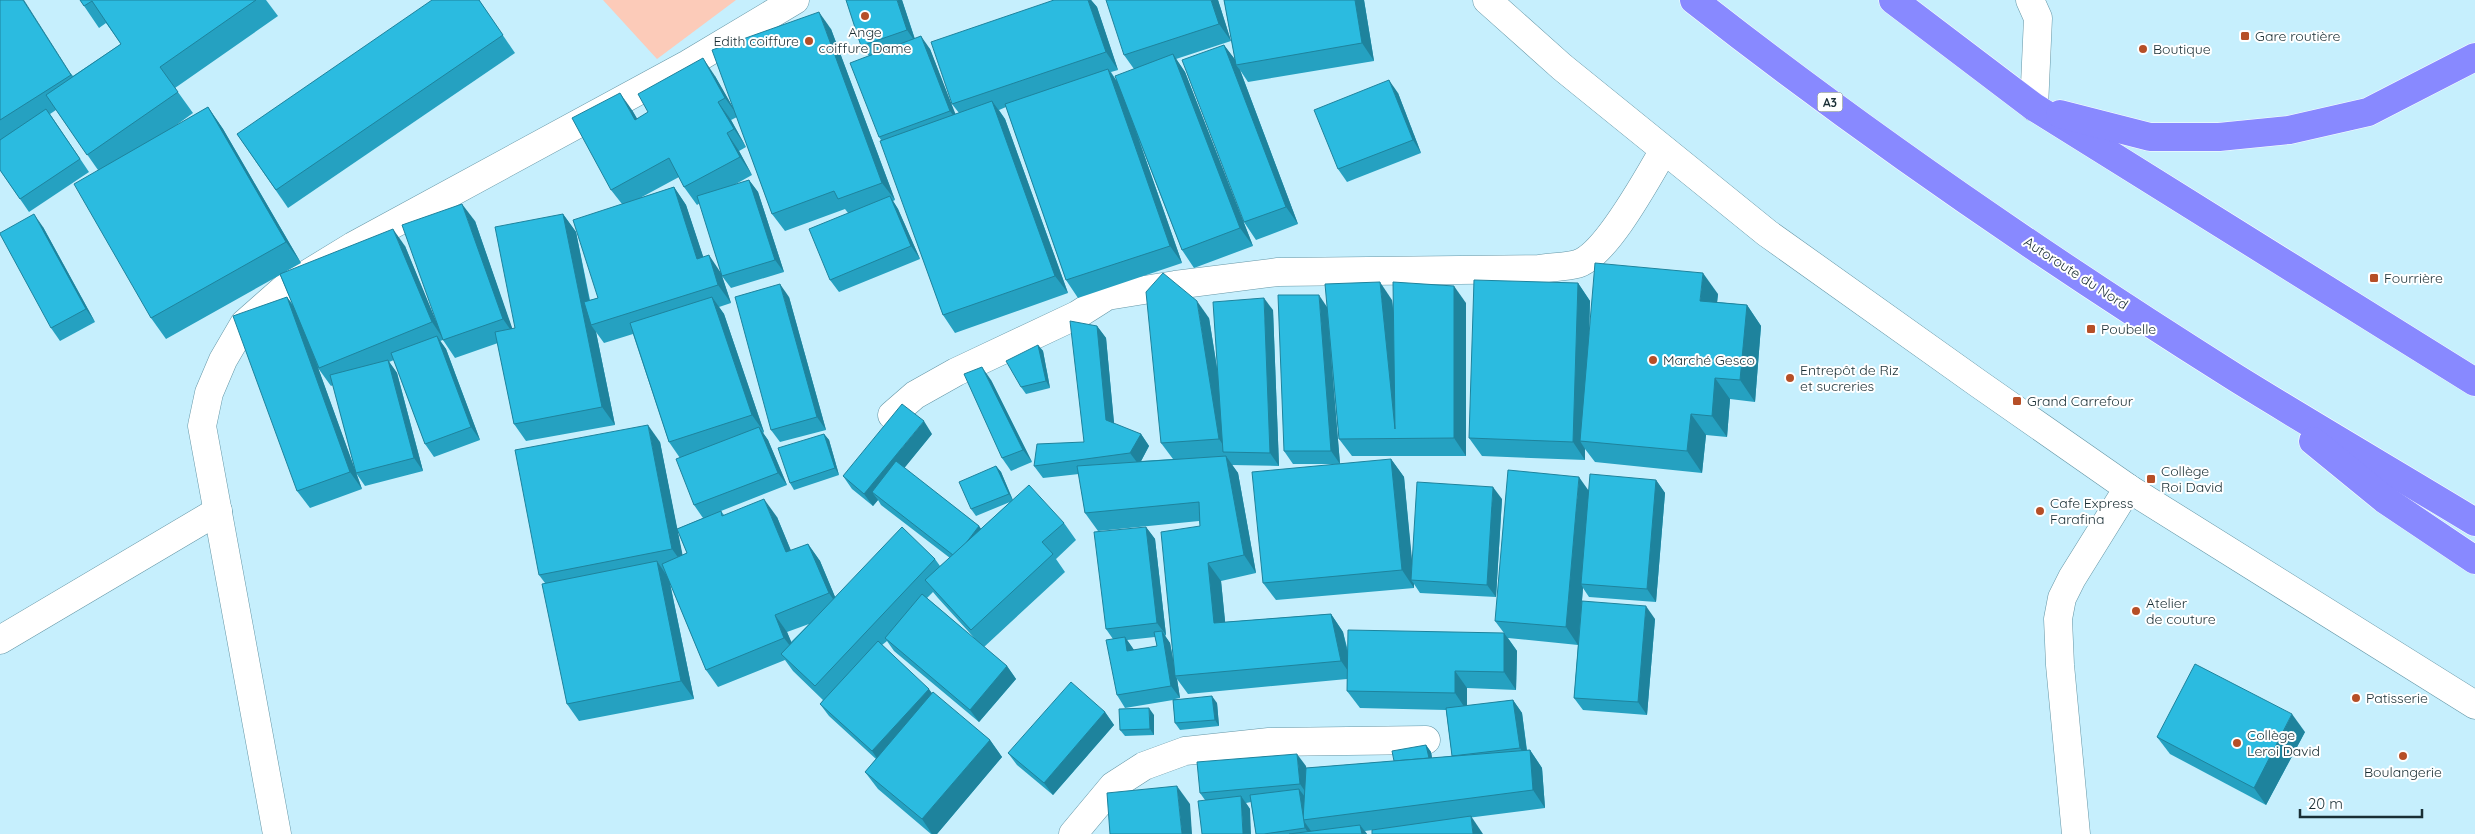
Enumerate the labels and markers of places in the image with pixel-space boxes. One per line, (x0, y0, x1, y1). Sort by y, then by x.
marker: Ange coiffure Dame (859, 10, 871, 22)
place label: Ange coiffure Dame (819, 23, 911, 57)
place label: Gare routière (2255, 27, 2340, 45)
marker: Gare routière (2239, 30, 2251, 42)
place label: Edith coiffure (713, 32, 799, 50)
marker: Edith coiffure (803, 35, 815, 47)
place label: Boutique (2153, 40, 2211, 58)
marker: Boutique (2137, 43, 2149, 55)
place label: Fourrière (2384, 269, 2443, 287)
marker: Fourrière (2368, 272, 2380, 284)
place label: Poubelle (2101, 320, 2156, 338)
marker: Poubelle (2085, 323, 2097, 335)
place label: Marché Gesco (1663, 351, 1755, 369)
marker: Marché Gesco (1647, 354, 1659, 366)
place label: Entrepôt de Riz et sucreries (1800, 361, 1899, 395)
marker: Entrepôt de Riz et sucreries (1784, 372, 1796, 384)
place label: Grand Carrefour (2027, 392, 2134, 410)
marker: Grand Carrefour (2011, 395, 2023, 407)
place label: Collège Roi David (2161, 462, 2223, 496)
marker: Collège Roi David (2145, 473, 2157, 485)
place label: Cafe Express Farafina (2050, 494, 2133, 528)
marker: Cafe Express Farafina (2034, 505, 2046, 517)
place label: Atelier de couture (2146, 594, 2216, 628)
marker: Atelier de couture (2130, 605, 2142, 617)
place label: Patisserie (2366, 689, 2428, 707)
marker: Patisserie (2350, 692, 2362, 704)
place label: Collège Leroi David (2247, 726, 2320, 760)
marker: Collège Leroi David (2231, 737, 2243, 749)
marker: Boulangerie (2397, 750, 2409, 762)
place label: Boulangerie (2364, 763, 2442, 781)

